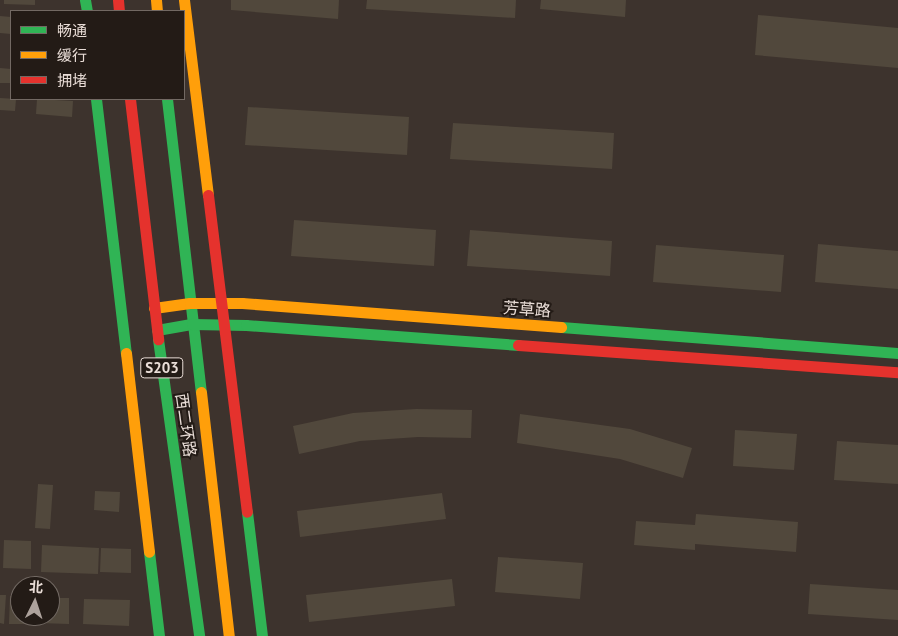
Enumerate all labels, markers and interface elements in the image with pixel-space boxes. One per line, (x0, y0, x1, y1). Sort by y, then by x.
legend (10, 10, 185, 100)
text: 畅通 (57, 21, 87, 40)
text: 缓行 (57, 46, 87, 65)
text: 拥堵 (57, 71, 87, 90)
street label: 芳草路 (502, 298, 552, 320)
road number: S203 (140, 356, 184, 380)
street label: 西二环路 (172, 392, 200, 458)
north arrow (10, 576, 60, 626)
text: 北 (28, 578, 44, 597)

